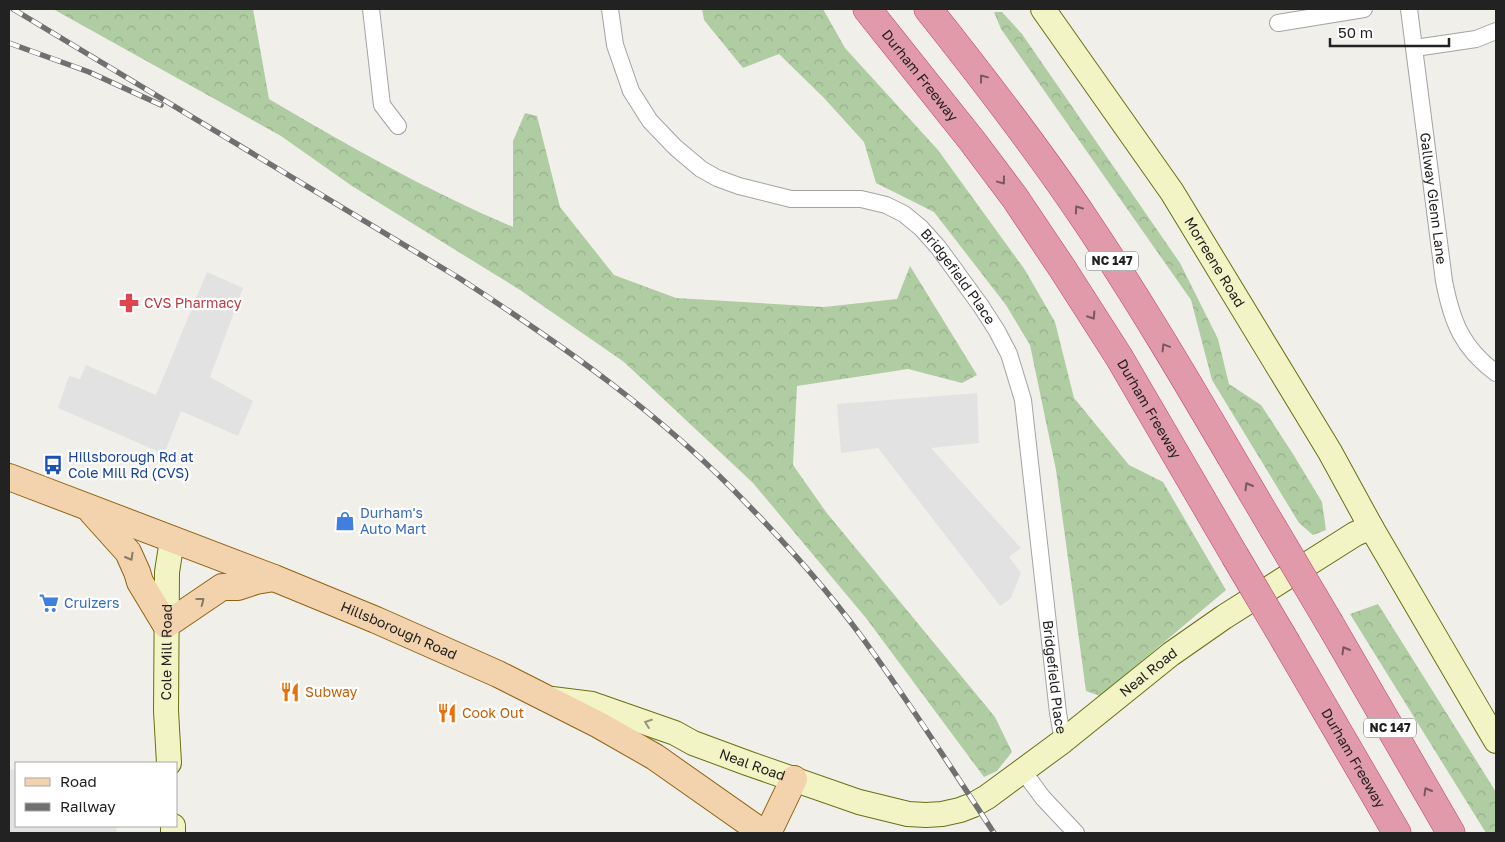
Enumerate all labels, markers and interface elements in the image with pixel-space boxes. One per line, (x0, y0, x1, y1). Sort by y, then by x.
scale bar (1330, 15, 1449, 47)
text: 50 m (1338, 23, 1373, 41)
street label: Durham Freeway (879, 26, 962, 125)
one-way arrow (980, 75, 988, 84)
street label: Gallway Glenn Lane (1417, 132, 1451, 265)
one-way arrow (996, 175, 1005, 185)
one-way arrow (1075, 206, 1084, 215)
street label: Morreene Road (1181, 214, 1249, 310)
street label: Bridgefield Place (918, 225, 999, 327)
road number: NC 147 (1086, 252, 1138, 270)
pharmacy icon: CVS Pharmacy (118, 292, 140, 314)
place label: CVS Pharmacy (144, 294, 242, 311)
one-way arrow (1086, 311, 1096, 320)
one-way arrow (1162, 343, 1172, 352)
street label: Durham Freeway (1114, 356, 1185, 462)
place label: Hillsborough Rd at Cole Mill Rd (CVS) (68, 448, 194, 481)
bus stop icon: Hillsborough Rd at Cole Mill Rd (CVS) (42, 454, 64, 476)
one-way arrow (1245, 483, 1255, 492)
place label: Durham's Auto Mart (360, 504, 426, 537)
shop icon: Durham's Auto Mart (334, 510, 356, 532)
one-way arrow (123, 551, 133, 560)
supermarket icon: Cruizers (38, 592, 60, 614)
place label: Cruizers (64, 594, 119, 611)
one-way arrow (195, 597, 204, 606)
street label: Hillsborough Road (338, 597, 460, 663)
street label: Cole Mill Road (157, 604, 175, 700)
street label: Bridgefield Place (1040, 619, 1071, 735)
street label: Neal Road (1116, 644, 1180, 700)
one-way arrow (1342, 647, 1352, 656)
restaurant icon: Subway (279, 681, 301, 703)
place label: Subway (305, 683, 358, 700)
restaurant icon: Cook Out (436, 702, 458, 724)
place label: Cook Out (462, 704, 524, 721)
street label: Durham Freeway (1318, 705, 1390, 811)
road number: NC 147 (1364, 718, 1416, 738)
one-way arrow (644, 719, 653, 729)
street label: Neal Road (717, 745, 788, 784)
legend (15, 762, 178, 827)
text: Road (60, 772, 97, 790)
one-way arrow (1423, 787, 1433, 796)
text: Railway (60, 797, 116, 815)

